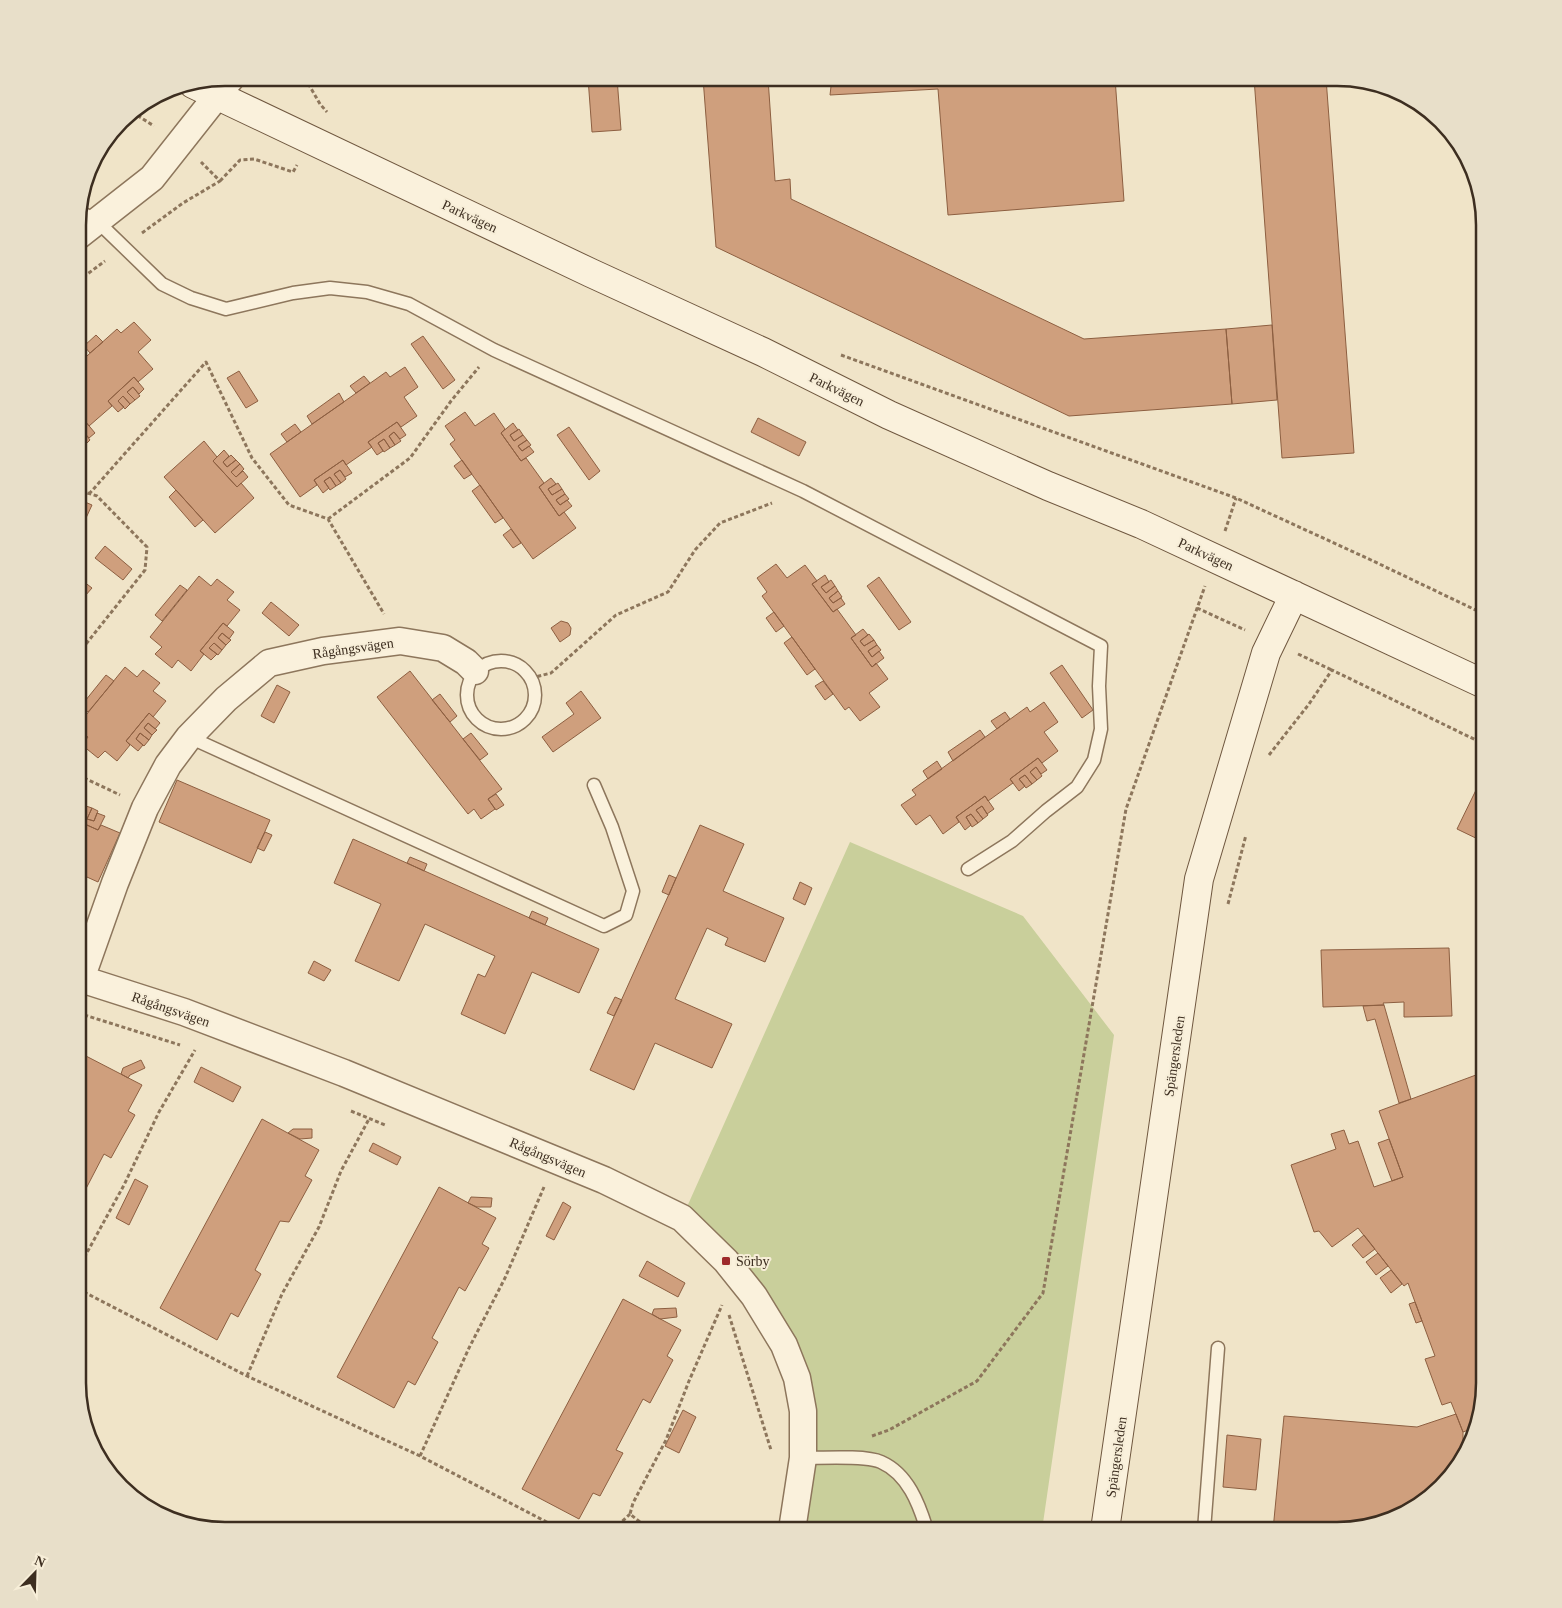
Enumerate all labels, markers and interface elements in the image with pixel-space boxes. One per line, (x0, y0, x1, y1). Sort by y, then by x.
street label: Parkvägen (440, 197, 500, 236)
street label: Parkvägen (807, 370, 867, 409)
street label: Parkvägen (1176, 535, 1236, 574)
street label: Rågångsvägen (312, 635, 395, 662)
street label: Rågångsvägen (130, 989, 212, 1030)
street label: Spängersleden (1161, 1015, 1188, 1098)
street label: Rågångsvägen (507, 1135, 588, 1180)
place label: Sörby (736, 1254, 769, 1269)
marker: Sörby (720, 1255, 732, 1267)
street label: Spängersleden (1103, 1416, 1130, 1499)
north arrow (10, 1548, 60, 1598)
text: N (32, 1553, 47, 1570)

